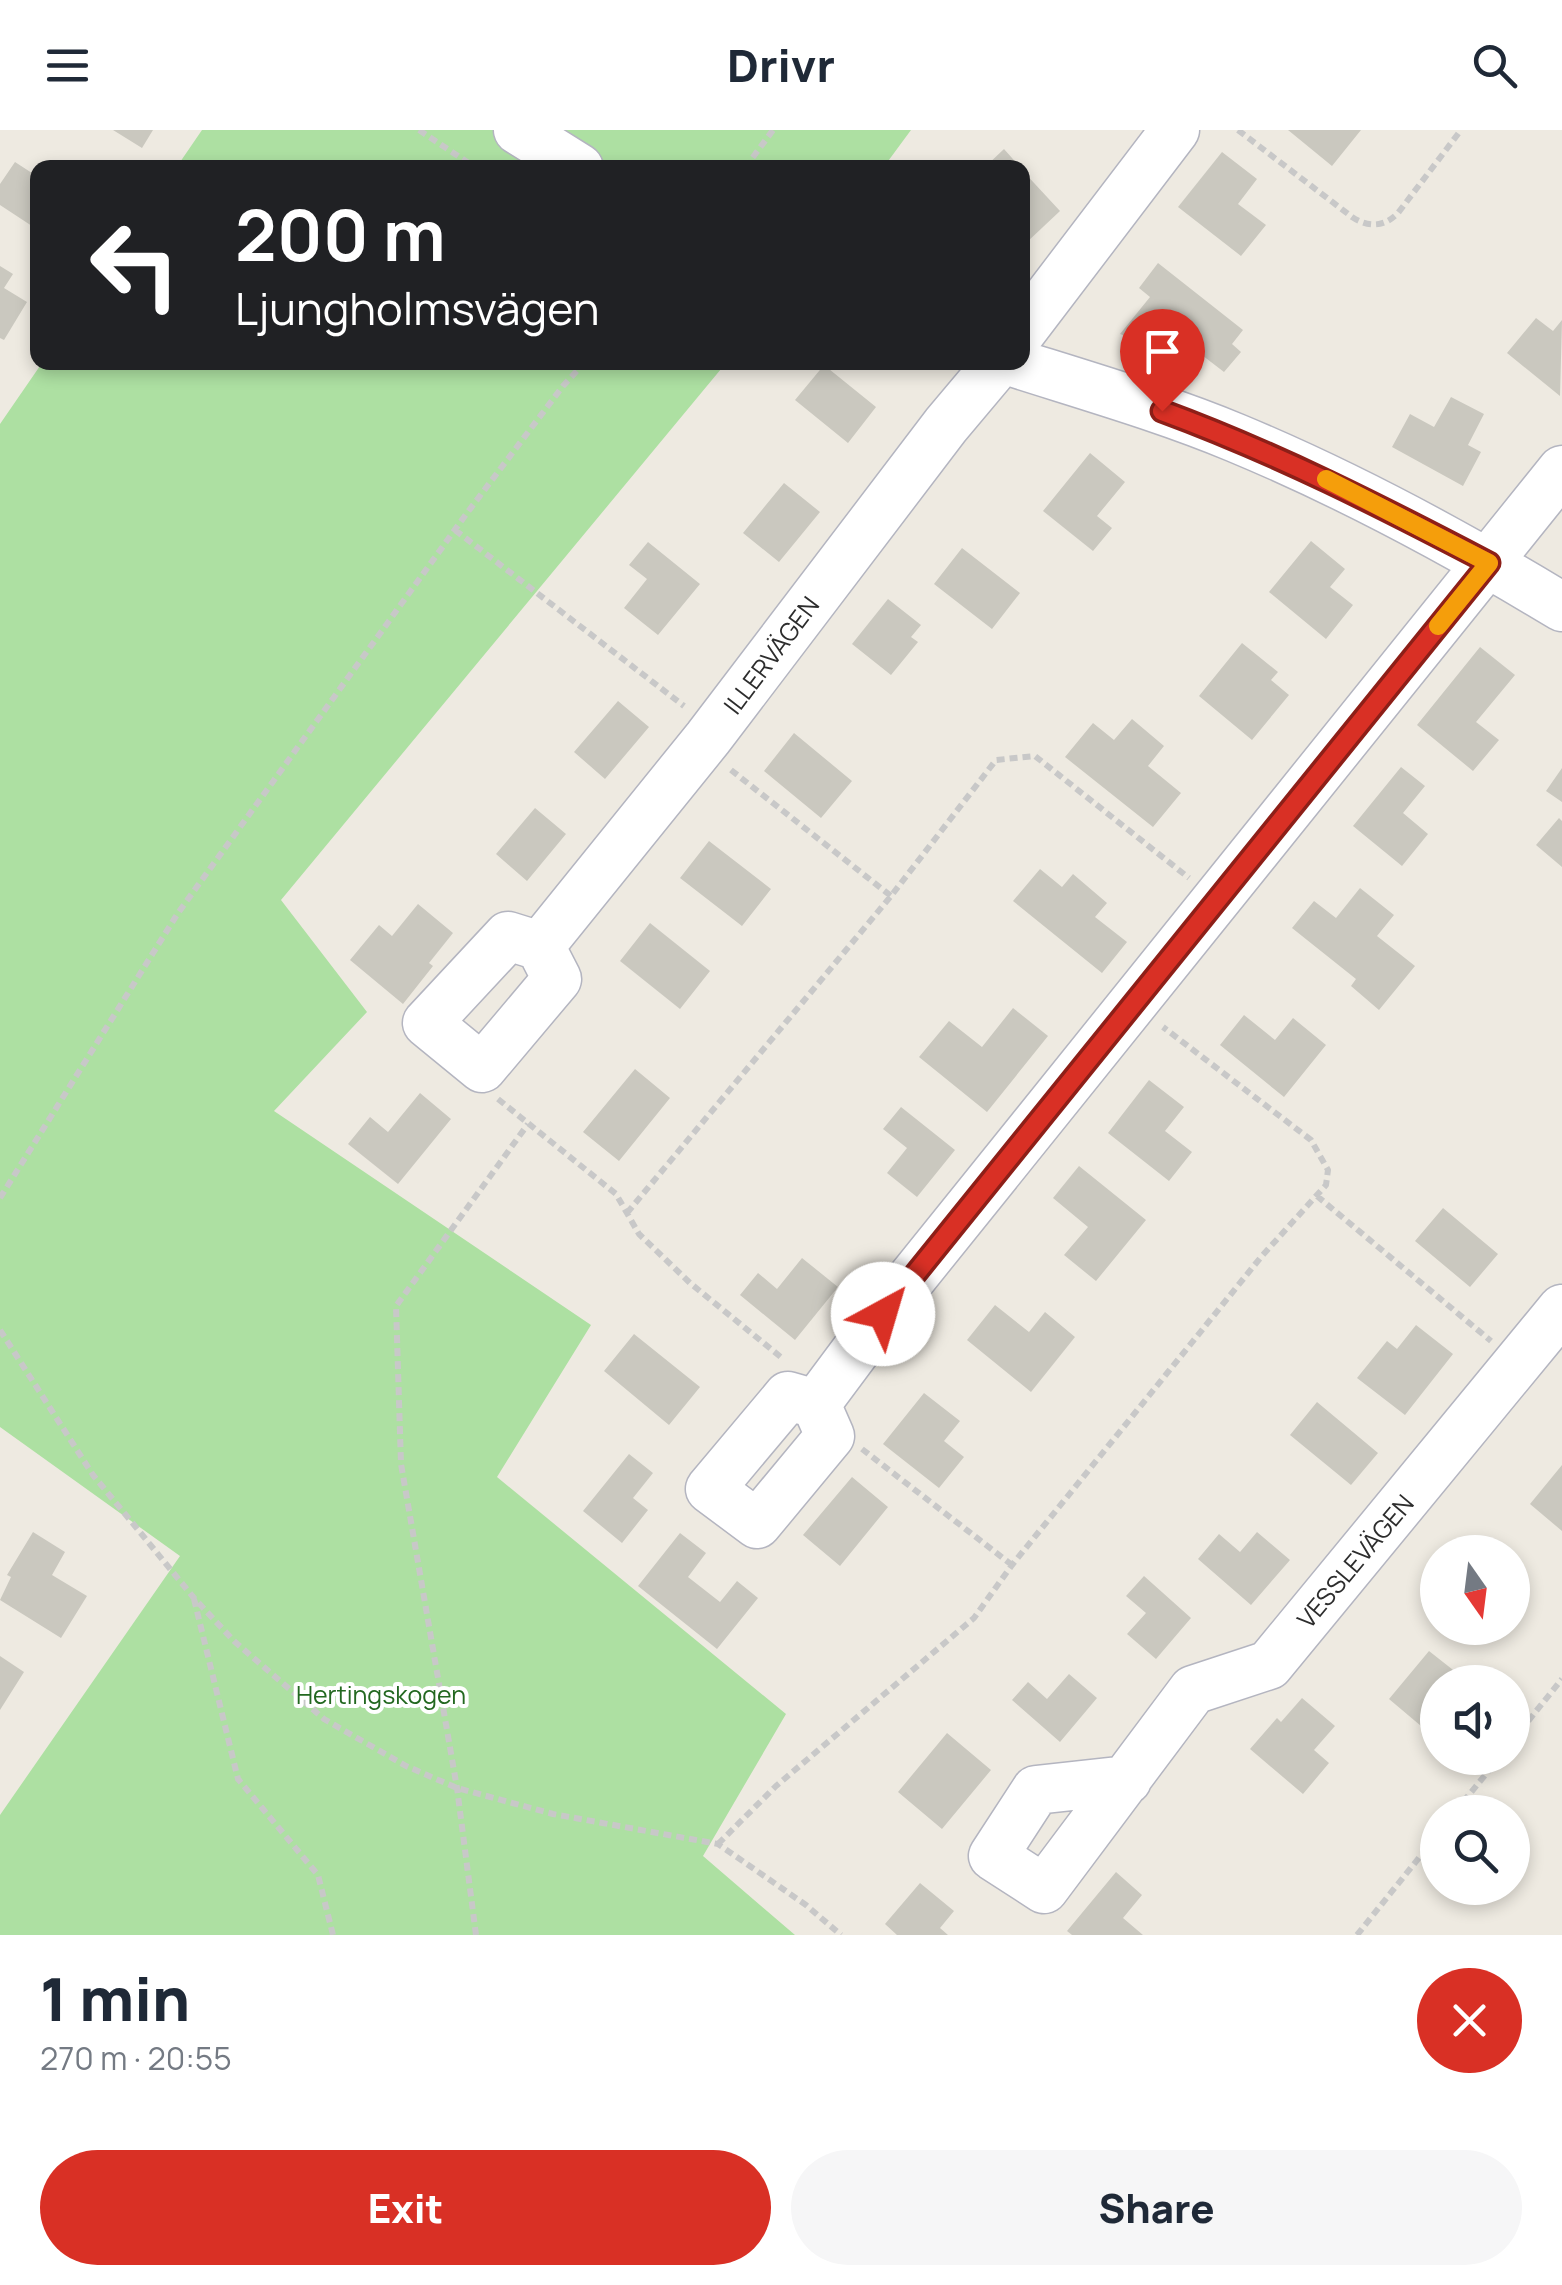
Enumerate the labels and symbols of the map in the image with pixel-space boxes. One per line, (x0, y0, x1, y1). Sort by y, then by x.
pin (1120, 309, 1205, 412)
street label: ILLERVÄGEN (715, 589, 827, 721)
position arrow (831, 1262, 935, 1366)
street label: VESSLEVÄGEN (1289, 1487, 1421, 1635)
north arrow (1420, 1535, 1530, 1645)
park label: Hertingskogen (296, 1677, 466, 1712)

